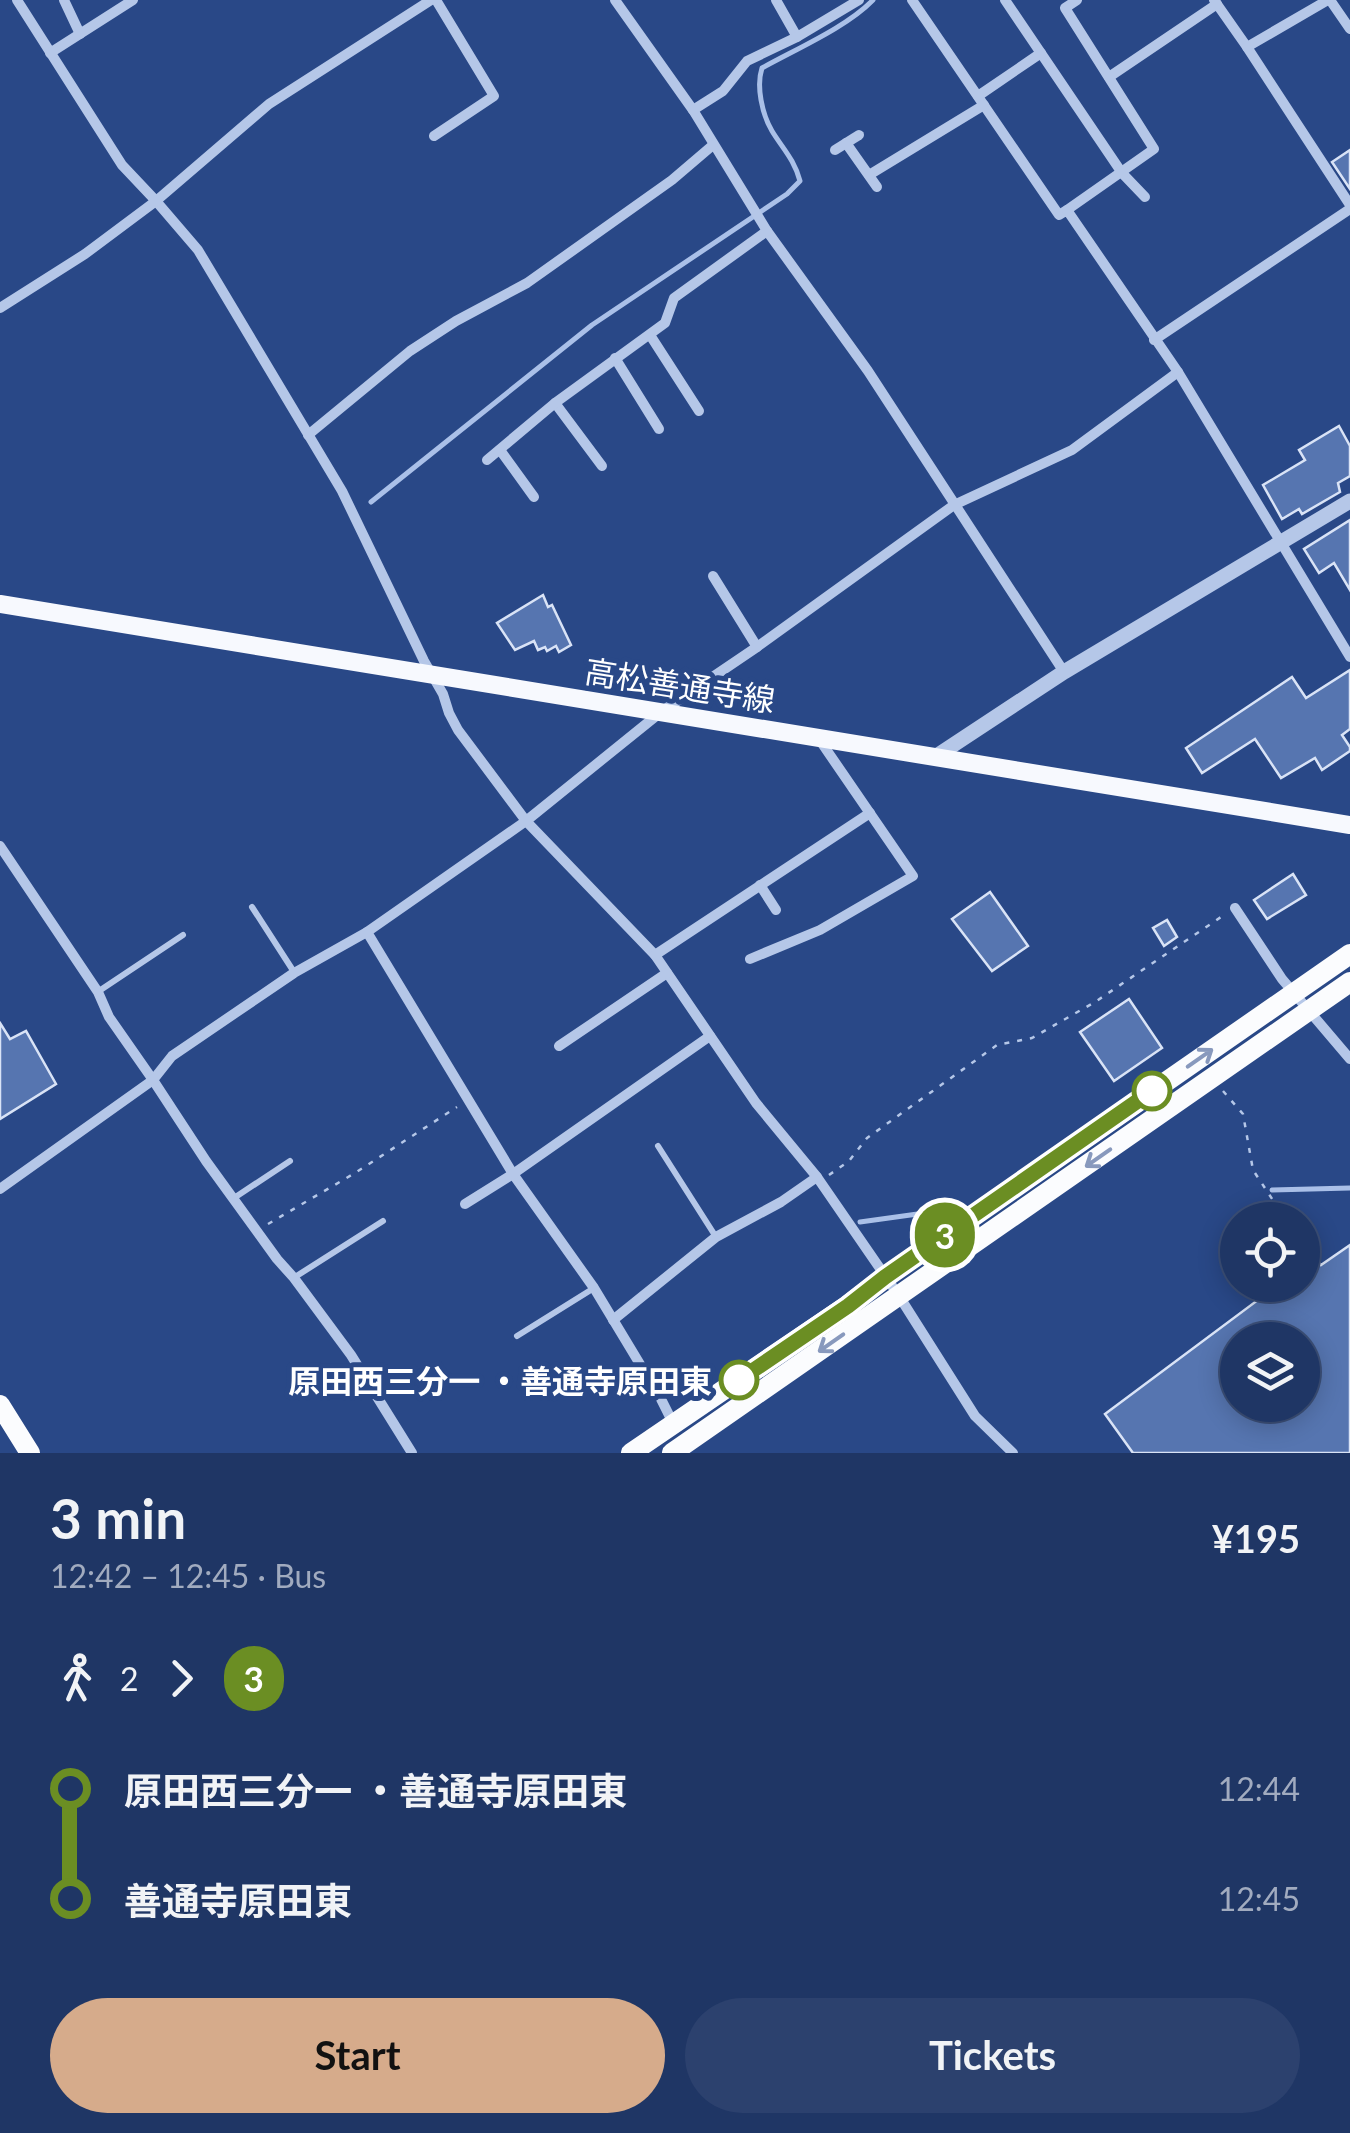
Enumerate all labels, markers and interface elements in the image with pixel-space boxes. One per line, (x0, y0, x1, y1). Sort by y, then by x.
street label: 高松善通寺線 (582, 651, 778, 719)
one-way arrow (1185, 1048, 1213, 1069)
unlabelled marker (1133, 1072, 1171, 1110)
one-way arrow (1084, 1147, 1112, 1168)
line badge: 3 (912, 1202, 978, 1268)
map controls (1220, 1202, 1320, 1422)
button: locate (1220, 1202, 1320, 1302)
text: 3 (935, 1214, 955, 1256)
button: layers (1220, 1322, 1320, 1422)
one-way arrow (817, 1332, 845, 1353)
place label: 原田西三分一 ・善通寺原田東 (288, 1361, 712, 1400)
marker: 原田西三分一 ・善通寺原田東 (720, 1361, 758, 1399)
text: 3 min (50, 1485, 186, 1551)
text: ¥195 (1212, 1515, 1300, 1561)
text: 12:42 – 12:45 · Bus (50, 1556, 326, 1595)
icon: walk (50, 1651, 105, 1706)
icon: forward (154, 1651, 209, 1706)
text: 3 (244, 1657, 264, 1699)
text: 2 (120, 1659, 139, 1698)
text: 原田西三分一 ・善通寺原田東 (124, 1767, 627, 1813)
text: 12:44 (1218, 1769, 1300, 1808)
text: 善通寺原田東 (124, 1877, 352, 1923)
text: 12:45 (1218, 1879, 1300, 1918)
button: Start (50, 1998, 665, 2113)
button: Tickets (685, 1998, 1300, 2113)

